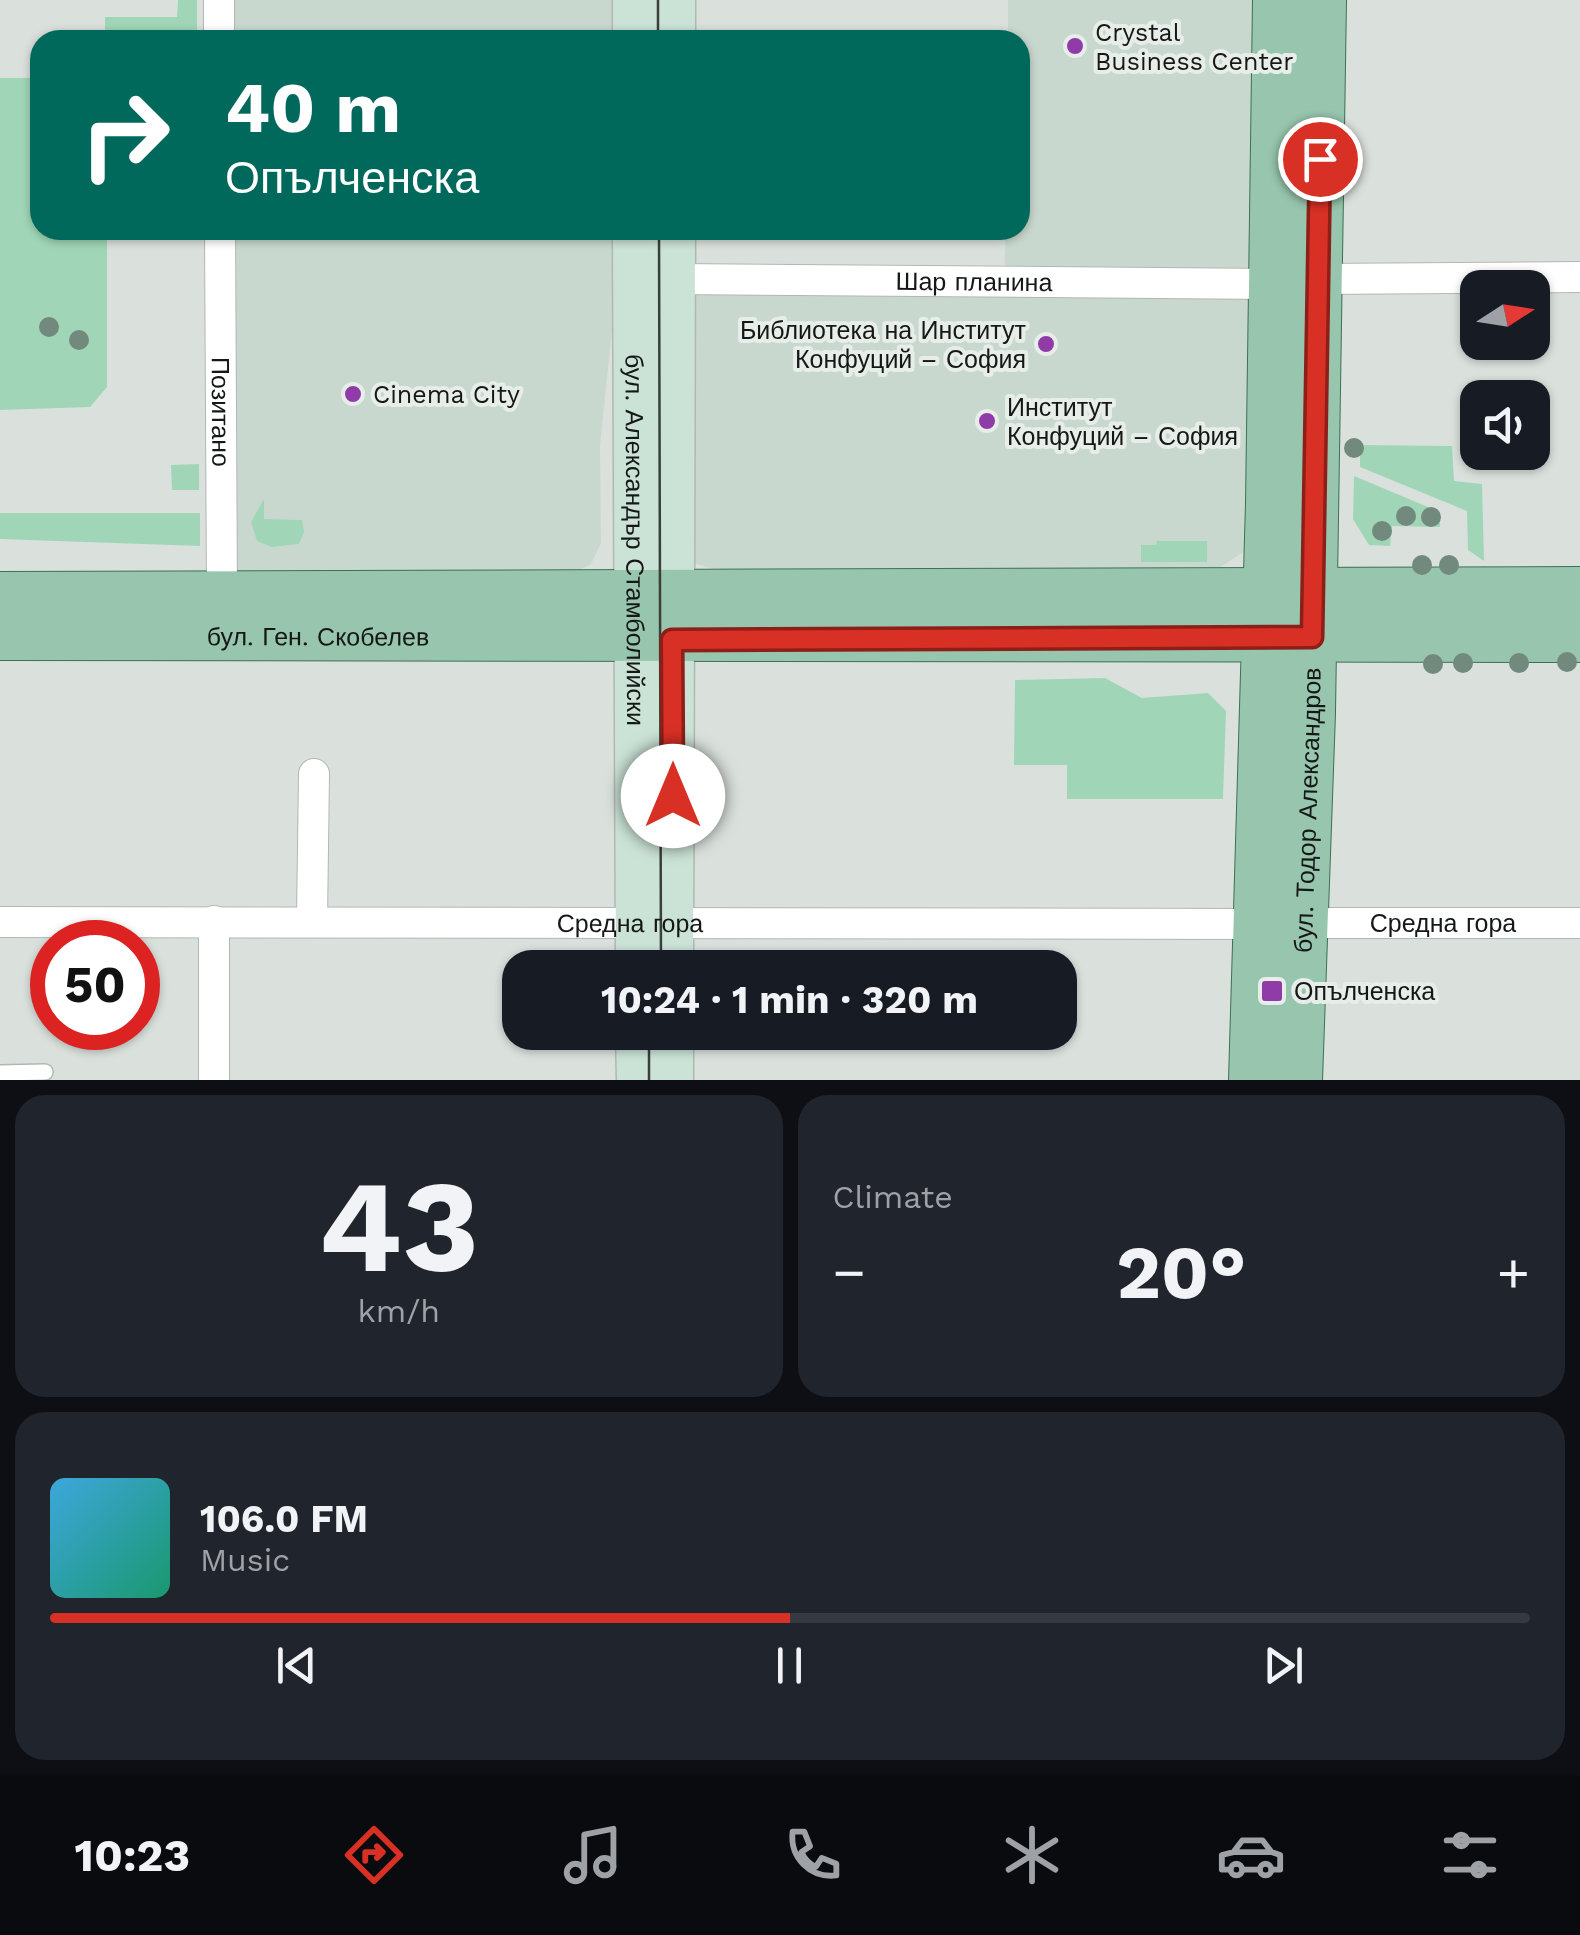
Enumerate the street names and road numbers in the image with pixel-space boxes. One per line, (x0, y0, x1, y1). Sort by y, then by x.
street label: Шар планина (895, 266, 1053, 297)
street label: бул. Александър Стамболийски (620, 354, 651, 726)
street label: Позитано (206, 357, 236, 467)
street label: бул. Ген. Скобелев (207, 622, 429, 651)
street label: бул. Тодор Александров (1288, 667, 1326, 953)
street label: Средна гора (557, 908, 703, 938)
street label: Средна гора (1370, 909, 1516, 938)

